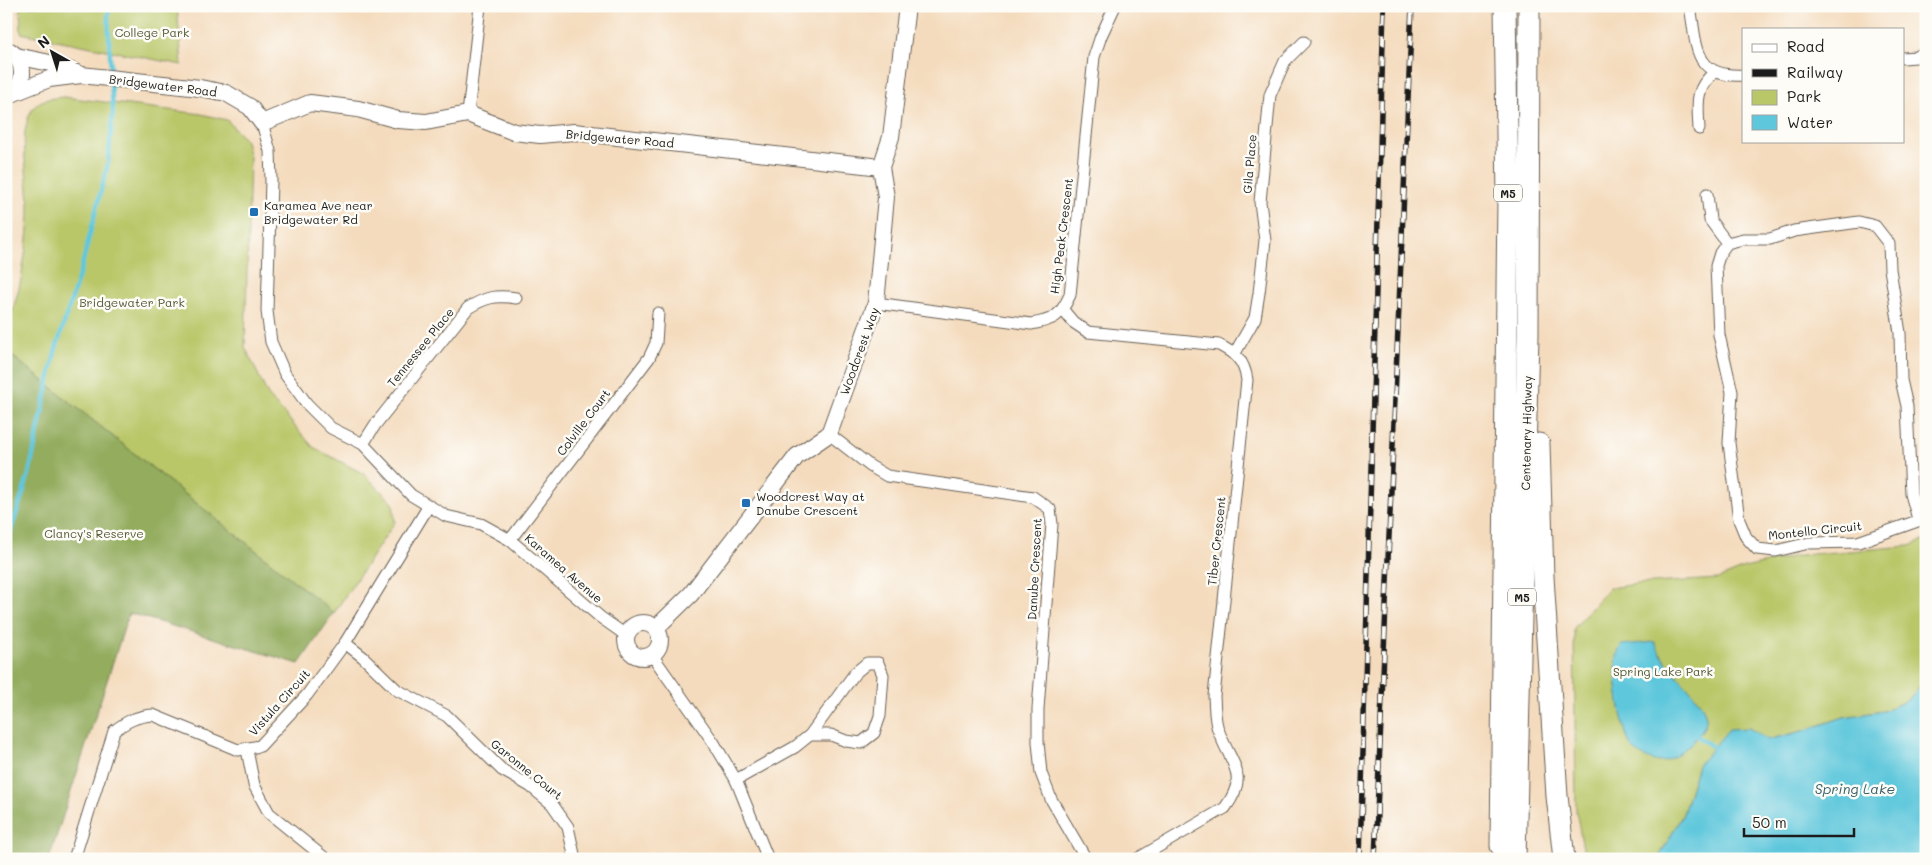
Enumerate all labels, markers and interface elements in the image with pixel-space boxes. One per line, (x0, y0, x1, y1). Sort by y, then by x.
park label: College Park (115, 24, 189, 40)
north arrow (28, 28, 78, 78)
legend (1742, 28, 1904, 142)
text: N (33, 31, 54, 52)
text: Road (1787, 36, 1824, 56)
text: Railway (1787, 62, 1843, 82)
street label: Bridgewater Road (108, 70, 218, 100)
text: Park (1787, 86, 1821, 106)
text: Water (1787, 112, 1833, 132)
street label: Bridgewater Road (565, 125, 675, 151)
street label: Gila Place (1238, 134, 1260, 194)
street label: High Peak Crescent (1046, 177, 1076, 295)
road number: M5 (1494, 184, 1522, 202)
place label: Karamea Ave near Bridgewater Rd (264, 197, 373, 227)
marker: Karamea Ave near Bridgewater Rd (248, 206, 260, 218)
park label: Bridgewater Park (79, 294, 185, 310)
street label: Tennessee Place (383, 304, 457, 390)
street label: Woodcrest Way (836, 305, 882, 397)
street label: Centenary Highway (1517, 376, 1535, 490)
street label: Colville Court (553, 385, 613, 459)
place label: Woodcrest Way at Danube Crescent (756, 488, 865, 518)
street label: Tiber Crescent (1203, 496, 1229, 586)
marker: Woodcrest Way at Danube Crescent (740, 497, 752, 509)
street label: Montello Circuit (1767, 517, 1863, 543)
street label: Danube Crescent (1023, 518, 1045, 620)
park label: Clancy's Reserve (44, 525, 144, 541)
street label: Karamea Avenue (522, 530, 606, 606)
road number: M5 (1508, 588, 1536, 606)
park label: Spring Lake Park (1613, 663, 1713, 679)
street label: Vistula Circuit (245, 665, 313, 739)
street label: Garonne Court (488, 735, 566, 803)
water label: Spring Lake (1815, 779, 1895, 798)
scale bar (1744, 805, 1854, 837)
text: 50 m (1752, 812, 1787, 832)

